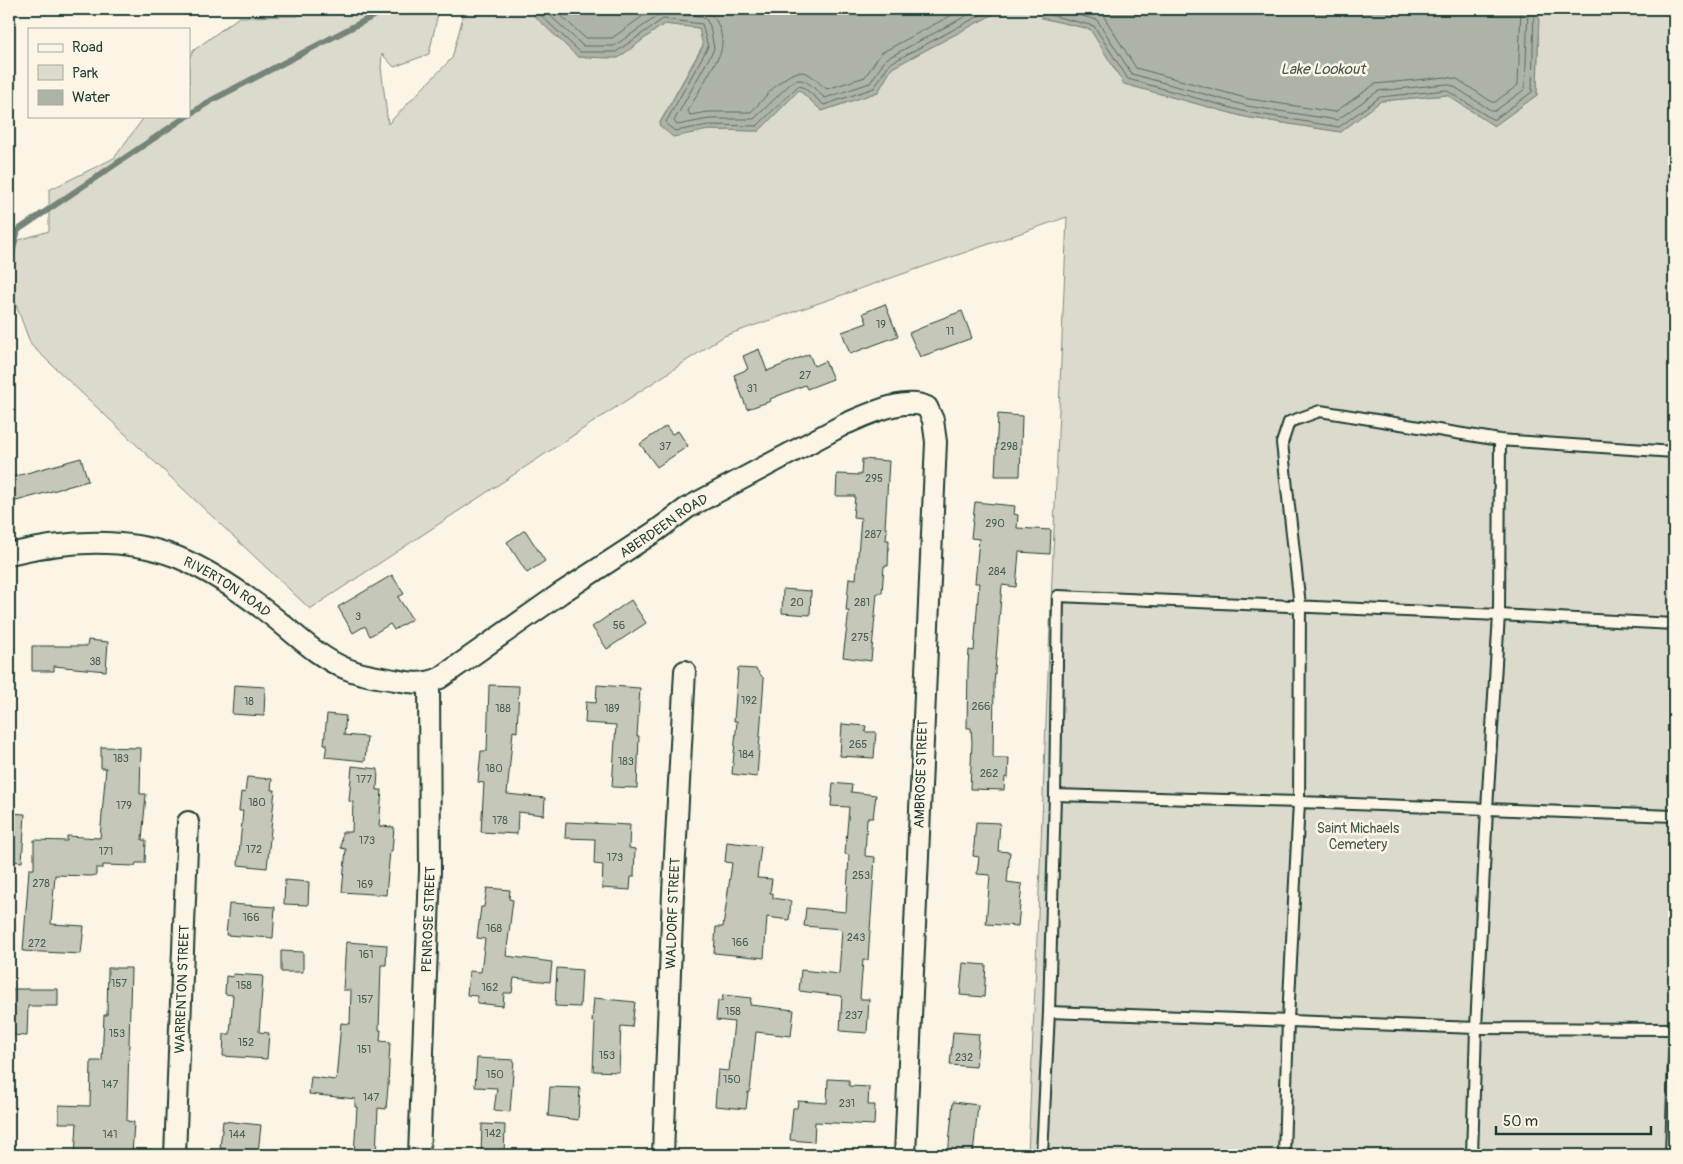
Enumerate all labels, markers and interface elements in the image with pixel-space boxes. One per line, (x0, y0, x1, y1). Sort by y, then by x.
legend (28, 28, 190, 118)
text: Road (72, 38, 103, 57)
water label: Lake Lookout (1281, 60, 1367, 79)
text: Park (72, 64, 99, 83)
text: Water (72, 88, 111, 107)
house number: 19 (876, 318, 886, 331)
house number: 11 (946, 325, 954, 338)
house number: 27 (799, 369, 811, 382)
house number: 31 (747, 382, 757, 395)
house number: 37 (659, 440, 671, 453)
house number: 298 (1000, 440, 1018, 453)
house number: 295 (865, 472, 883, 485)
street label: ABERDEEN ROAD (616, 490, 711, 561)
house number: 290 (985, 517, 1005, 530)
house number: 287 (864, 528, 882, 541)
street label: RIVERTON ROAD (181, 553, 274, 620)
house number: 284 (988, 565, 1007, 578)
house number: 20 (790, 596, 804, 609)
house number: 281 (854, 596, 870, 609)
house number: 3 (355, 610, 361, 623)
house number: 56 (613, 619, 625, 632)
house number: 275 (851, 631, 869, 644)
house number: 38 (89, 655, 101, 668)
house number: 192 (741, 694, 757, 707)
house number: 18 (244, 695, 254, 708)
house number: 266 (972, 700, 990, 713)
house number: 188 (495, 702, 511, 715)
house number: 189 (604, 702, 620, 715)
street label: AMBROSE STREET (911, 719, 931, 829)
house number: 265 (849, 738, 867, 751)
house number: 184 (738, 748, 755, 761)
house number: 183 (113, 752, 129, 765)
house number: 183 (618, 755, 634, 768)
house number: 180 (485, 762, 503, 775)
house number: 262 (980, 767, 998, 780)
house number: 177 (356, 773, 372, 786)
house number: 180 (248, 796, 266, 809)
house number: 179 (116, 799, 132, 812)
house number: 178 (492, 814, 508, 827)
park label: Saint Michaels Cemetery (1317, 820, 1400, 853)
house number: 173 (359, 834, 375, 847)
house number: 172 (246, 843, 262, 856)
house number: 171 (99, 845, 113, 858)
house number: 173 (607, 851, 623, 864)
street label: WALDORF STREET (662, 857, 683, 969)
street label: PENROSE STREET (418, 866, 439, 973)
house number: 253 (852, 869, 870, 882)
house number: 278 (32, 877, 50, 890)
house number: 169 (357, 878, 374, 891)
house number: 166 (242, 911, 260, 924)
house number: 168 (486, 922, 503, 935)
street label: WARRENTON STREET (170, 924, 192, 1054)
house number: 243 (847, 931, 865, 944)
house number: 166 (731, 936, 749, 949)
house number: 272 (28, 937, 46, 950)
house number: 161 (358, 948, 374, 961)
house number: 157 (111, 977, 127, 990)
house number: 158 (236, 979, 252, 992)
house number: 162 (482, 981, 498, 994)
house number: 157 (357, 993, 373, 1006)
house number: 158 (725, 1005, 741, 1018)
house number: 237 (845, 1009, 863, 1022)
house number: 153 (109, 1027, 125, 1040)
house number: 152 (238, 1036, 254, 1049)
house number: 151 (357, 1043, 371, 1056)
house number: 153 (599, 1049, 615, 1062)
house number: 232 (955, 1051, 973, 1064)
house number: 150 (486, 1068, 504, 1081)
house number: 150 (723, 1073, 741, 1086)
house number: 147 (102, 1078, 118, 1091)
house number: 147 (363, 1091, 379, 1104)
house number: 231 (839, 1097, 855, 1110)
scale bar (1496, 1104, 1650, 1136)
text: 50 m (1503, 1112, 1538, 1131)
house number: 142 (485, 1127, 501, 1140)
house number: 141 (103, 1128, 117, 1141)
house number: 144 (228, 1128, 246, 1141)

